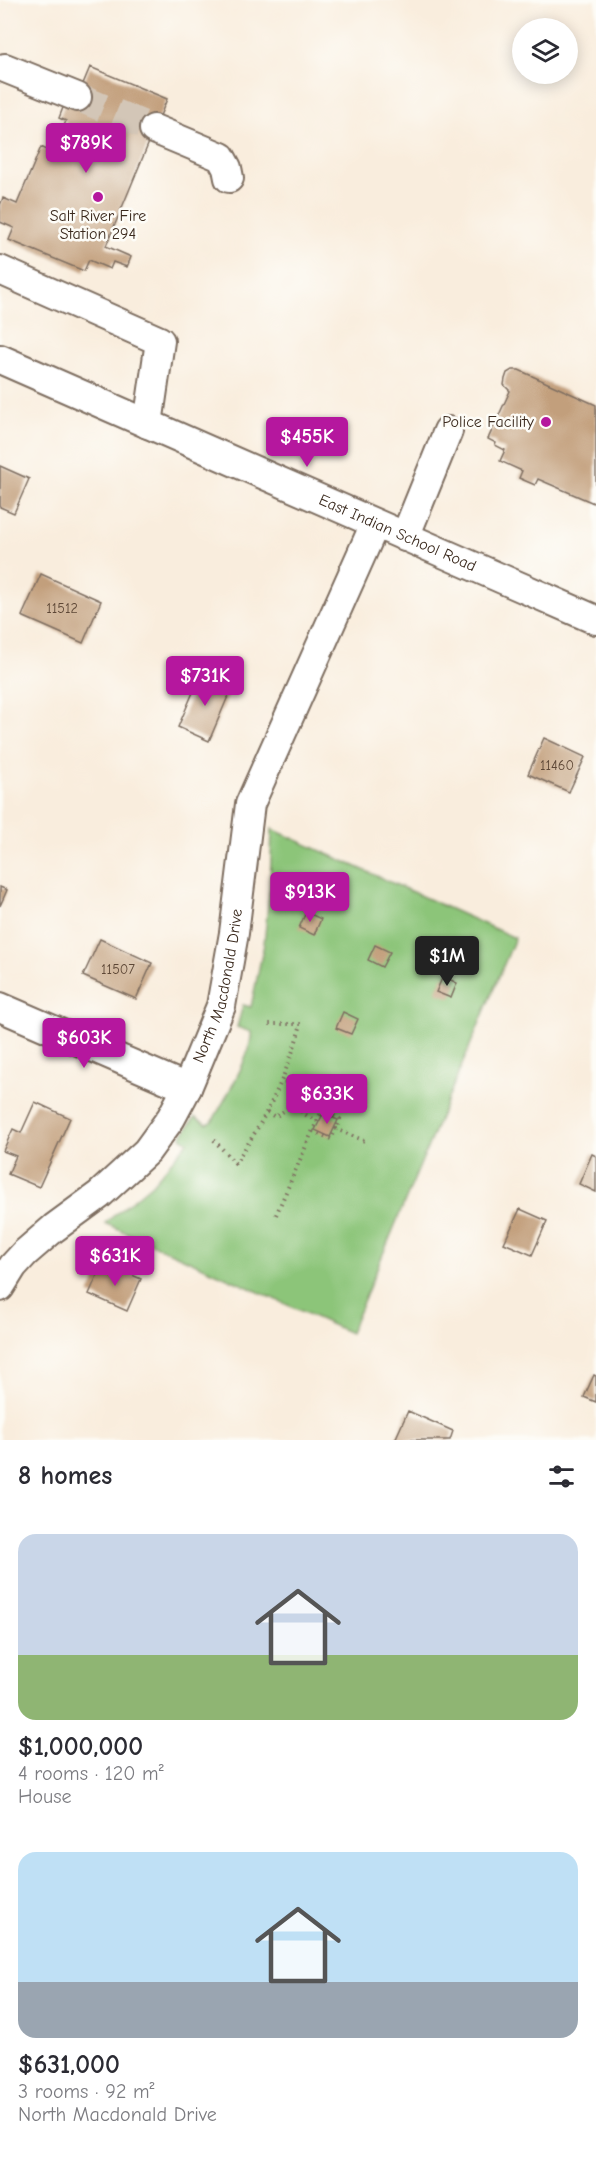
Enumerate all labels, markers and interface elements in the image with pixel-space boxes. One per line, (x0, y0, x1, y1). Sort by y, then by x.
map controls (512, 18, 578, 84)
button: layers (512, 18, 578, 84)
pin: $789K (44, 123, 128, 174)
text: $789K (60, 131, 112, 154)
marker: Salt River Fire Station 294 (91, 190, 105, 204)
place label: Salt River Fire Station 294 (50, 207, 146, 243)
place label: Police Facility (442, 413, 535, 431)
marker: Police Facility (539, 415, 553, 429)
pin: $455K (265, 417, 349, 468)
text: $455K (280, 425, 334, 448)
street label: East Indian School Road (316, 491, 479, 575)
house number: 11512 (46, 600, 78, 617)
pin: $731K (163, 656, 247, 707)
text: $731K (180, 664, 230, 687)
house number: 11460 (540, 757, 574, 774)
pin: $913K (268, 872, 352, 923)
text: $913K (284, 880, 336, 903)
street label: North Macdonald Drive (189, 908, 246, 1066)
pin: $1M (418, 936, 476, 987)
text: $1M (429, 944, 465, 967)
house number: 11507 (101, 961, 135, 978)
pin: $603K (42, 1018, 126, 1069)
text: $603K (56, 1026, 112, 1049)
pin: $633K (285, 1074, 369, 1125)
text: $633K (300, 1082, 354, 1105)
pin: $631K (73, 1236, 157, 1287)
text: $631K (89, 1244, 141, 1267)
icon: filters (545, 1460, 578, 1493)
text: 8 homes (18, 1461, 112, 1491)
icon: home (244, 1573, 352, 1681)
text: $1,000,000 (18, 1732, 143, 1762)
text: 4 rooms · 120 m² (18, 1762, 164, 1785)
text: House (18, 1785, 72, 1808)
icon: home (244, 1891, 352, 1999)
text: $631,000 (18, 2050, 120, 2080)
text: 3 rooms · 92 m² (18, 2080, 155, 2103)
text: North Macdonald Drive (18, 2103, 217, 2126)

